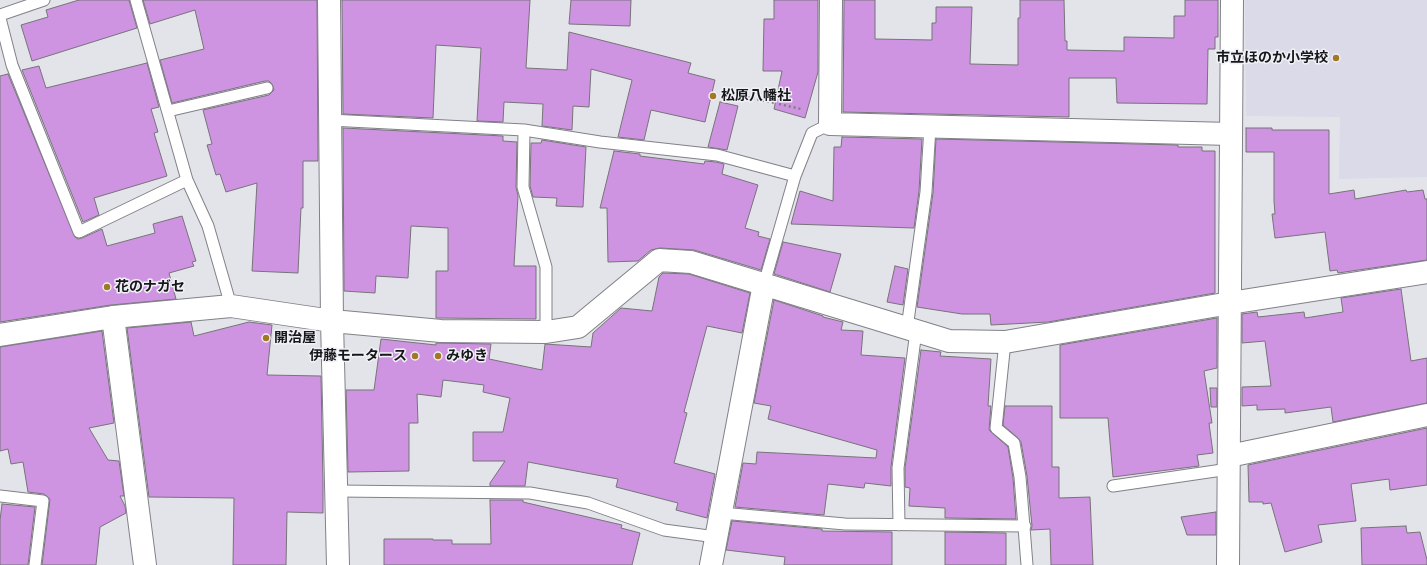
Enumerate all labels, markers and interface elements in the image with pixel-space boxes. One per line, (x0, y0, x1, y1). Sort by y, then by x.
place label: 市立ほのか小学校 (1216, 50, 1328, 66)
marker: 市立ほのか小学校 (1331, 53, 1341, 63)
place label: 松原八幡社 (721, 88, 791, 104)
marker: 松原八幡社 (708, 91, 718, 101)
place label: 花のナガセ (115, 279, 185, 295)
marker: 花のナガセ (102, 282, 112, 292)
place label: 開治屋 (274, 330, 316, 346)
marker: 開治屋 (261, 333, 271, 343)
place label: 伊藤モータース (309, 348, 407, 364)
place label: みゆき (446, 348, 488, 364)
marker: 伊藤モータース (410, 351, 420, 361)
marker: みゆき (433, 351, 443, 361)

